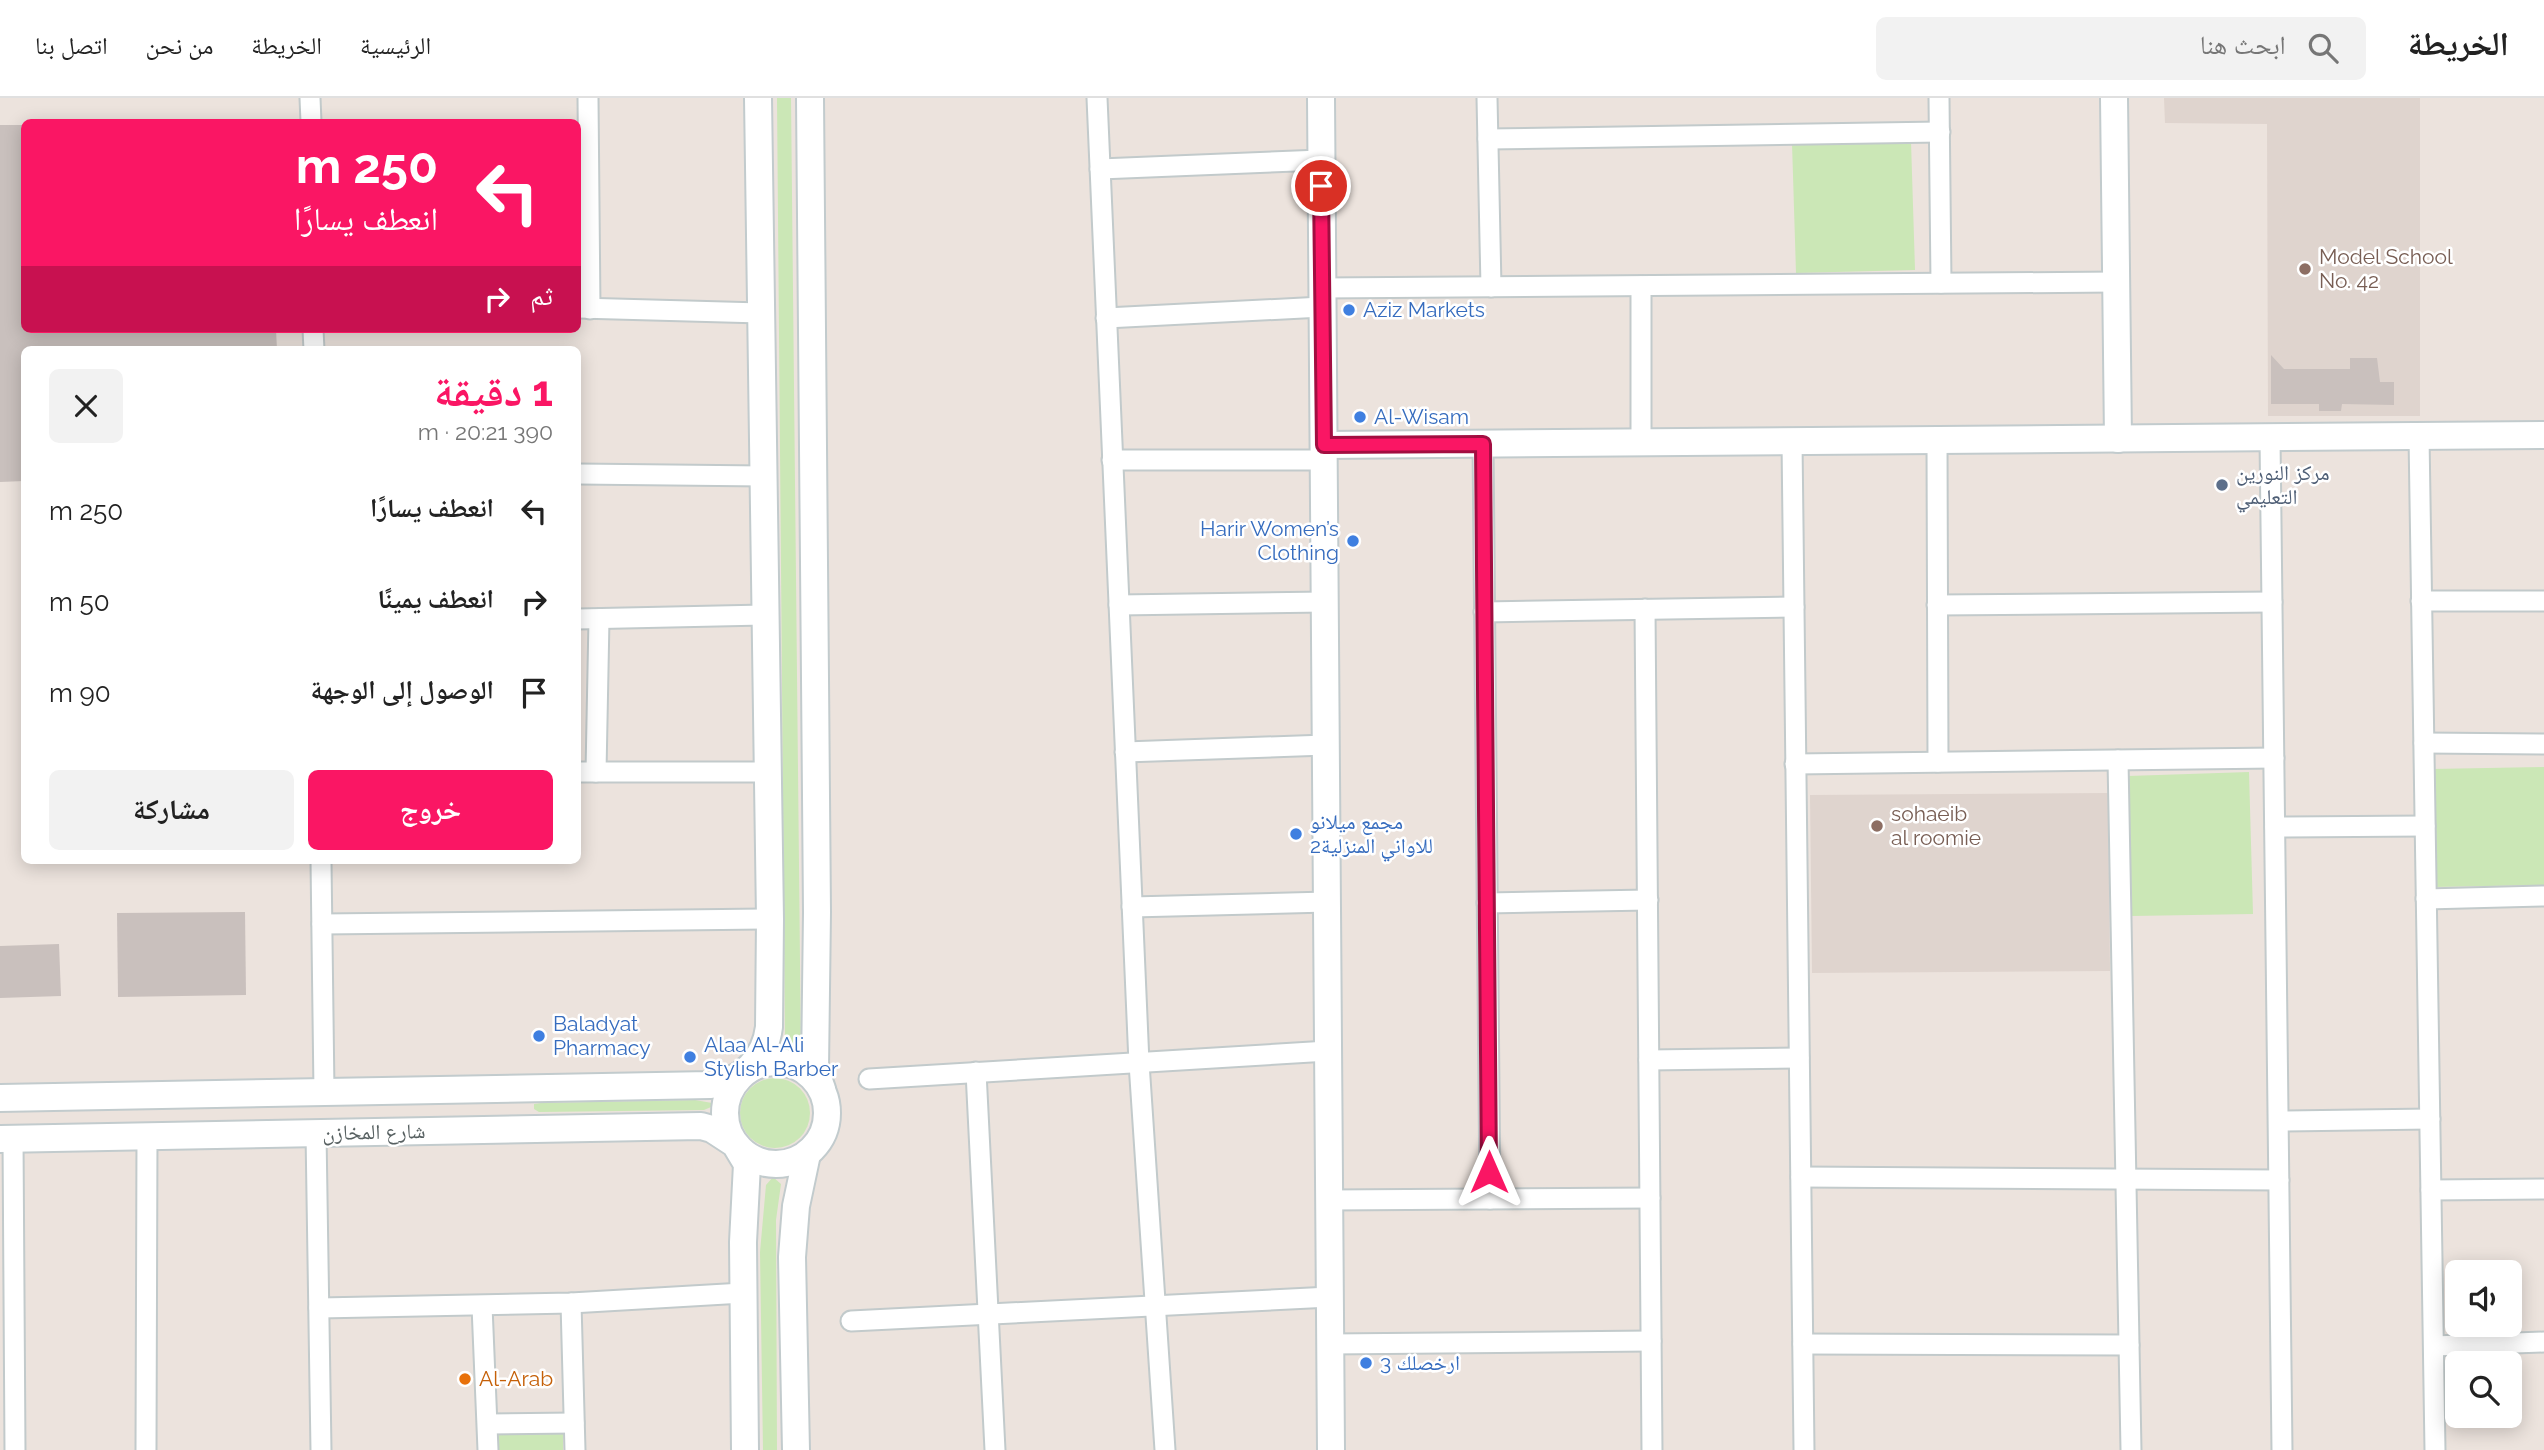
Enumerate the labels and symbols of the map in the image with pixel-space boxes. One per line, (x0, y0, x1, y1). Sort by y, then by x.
pin (1291, 156, 1351, 216)
place label: Model School No. 42 (2319, 244, 2453, 293)
marker: Model School No. 42 (2297, 261, 2313, 277)
place label: Aziz Markets (1363, 297, 1485, 322)
marker: Aziz Markets (1341, 302, 1357, 318)
place label: Al-Wisam (1374, 404, 1469, 429)
marker: Al-Wisam (1352, 409, 1368, 425)
place label: مركز النورين التعليمي (2236, 460, 2330, 513)
marker: مركز النورين التعليمي (2214, 477, 2230, 493)
place label: Harir Women’s Clothing (1200, 516, 1339, 565)
marker: Harir Women’s Clothing (1345, 533, 1361, 549)
place label: sohaeib al roomie (1891, 801, 1981, 850)
place label: مجمع ميلانو للاواني المنزلية2 (1310, 809, 1433, 862)
marker: sohaeib al roomie (1869, 818, 1885, 834)
marker: مجمع ميلانو للاواني المنزلية2 (1288, 826, 1304, 842)
place label: Baladyat Pharmacy (553, 1011, 651, 1060)
marker: Baladyat Pharmacy (531, 1028, 547, 1044)
place label: Alaa Al-Ali Stylish Barber (704, 1032, 839, 1081)
marker: Alaa Al-Ali Stylish Barber (682, 1049, 698, 1065)
street label: شارع المخازن (322, 1118, 426, 1146)
position arrow (1452, 1135, 1526, 1209)
place label: ارخصلك 3 (1380, 1350, 1460, 1375)
marker: ارخصلك 3 (1358, 1355, 1374, 1371)
place label: Al-Arab (479, 1366, 553, 1391)
marker: Al-Arab (457, 1371, 473, 1387)

